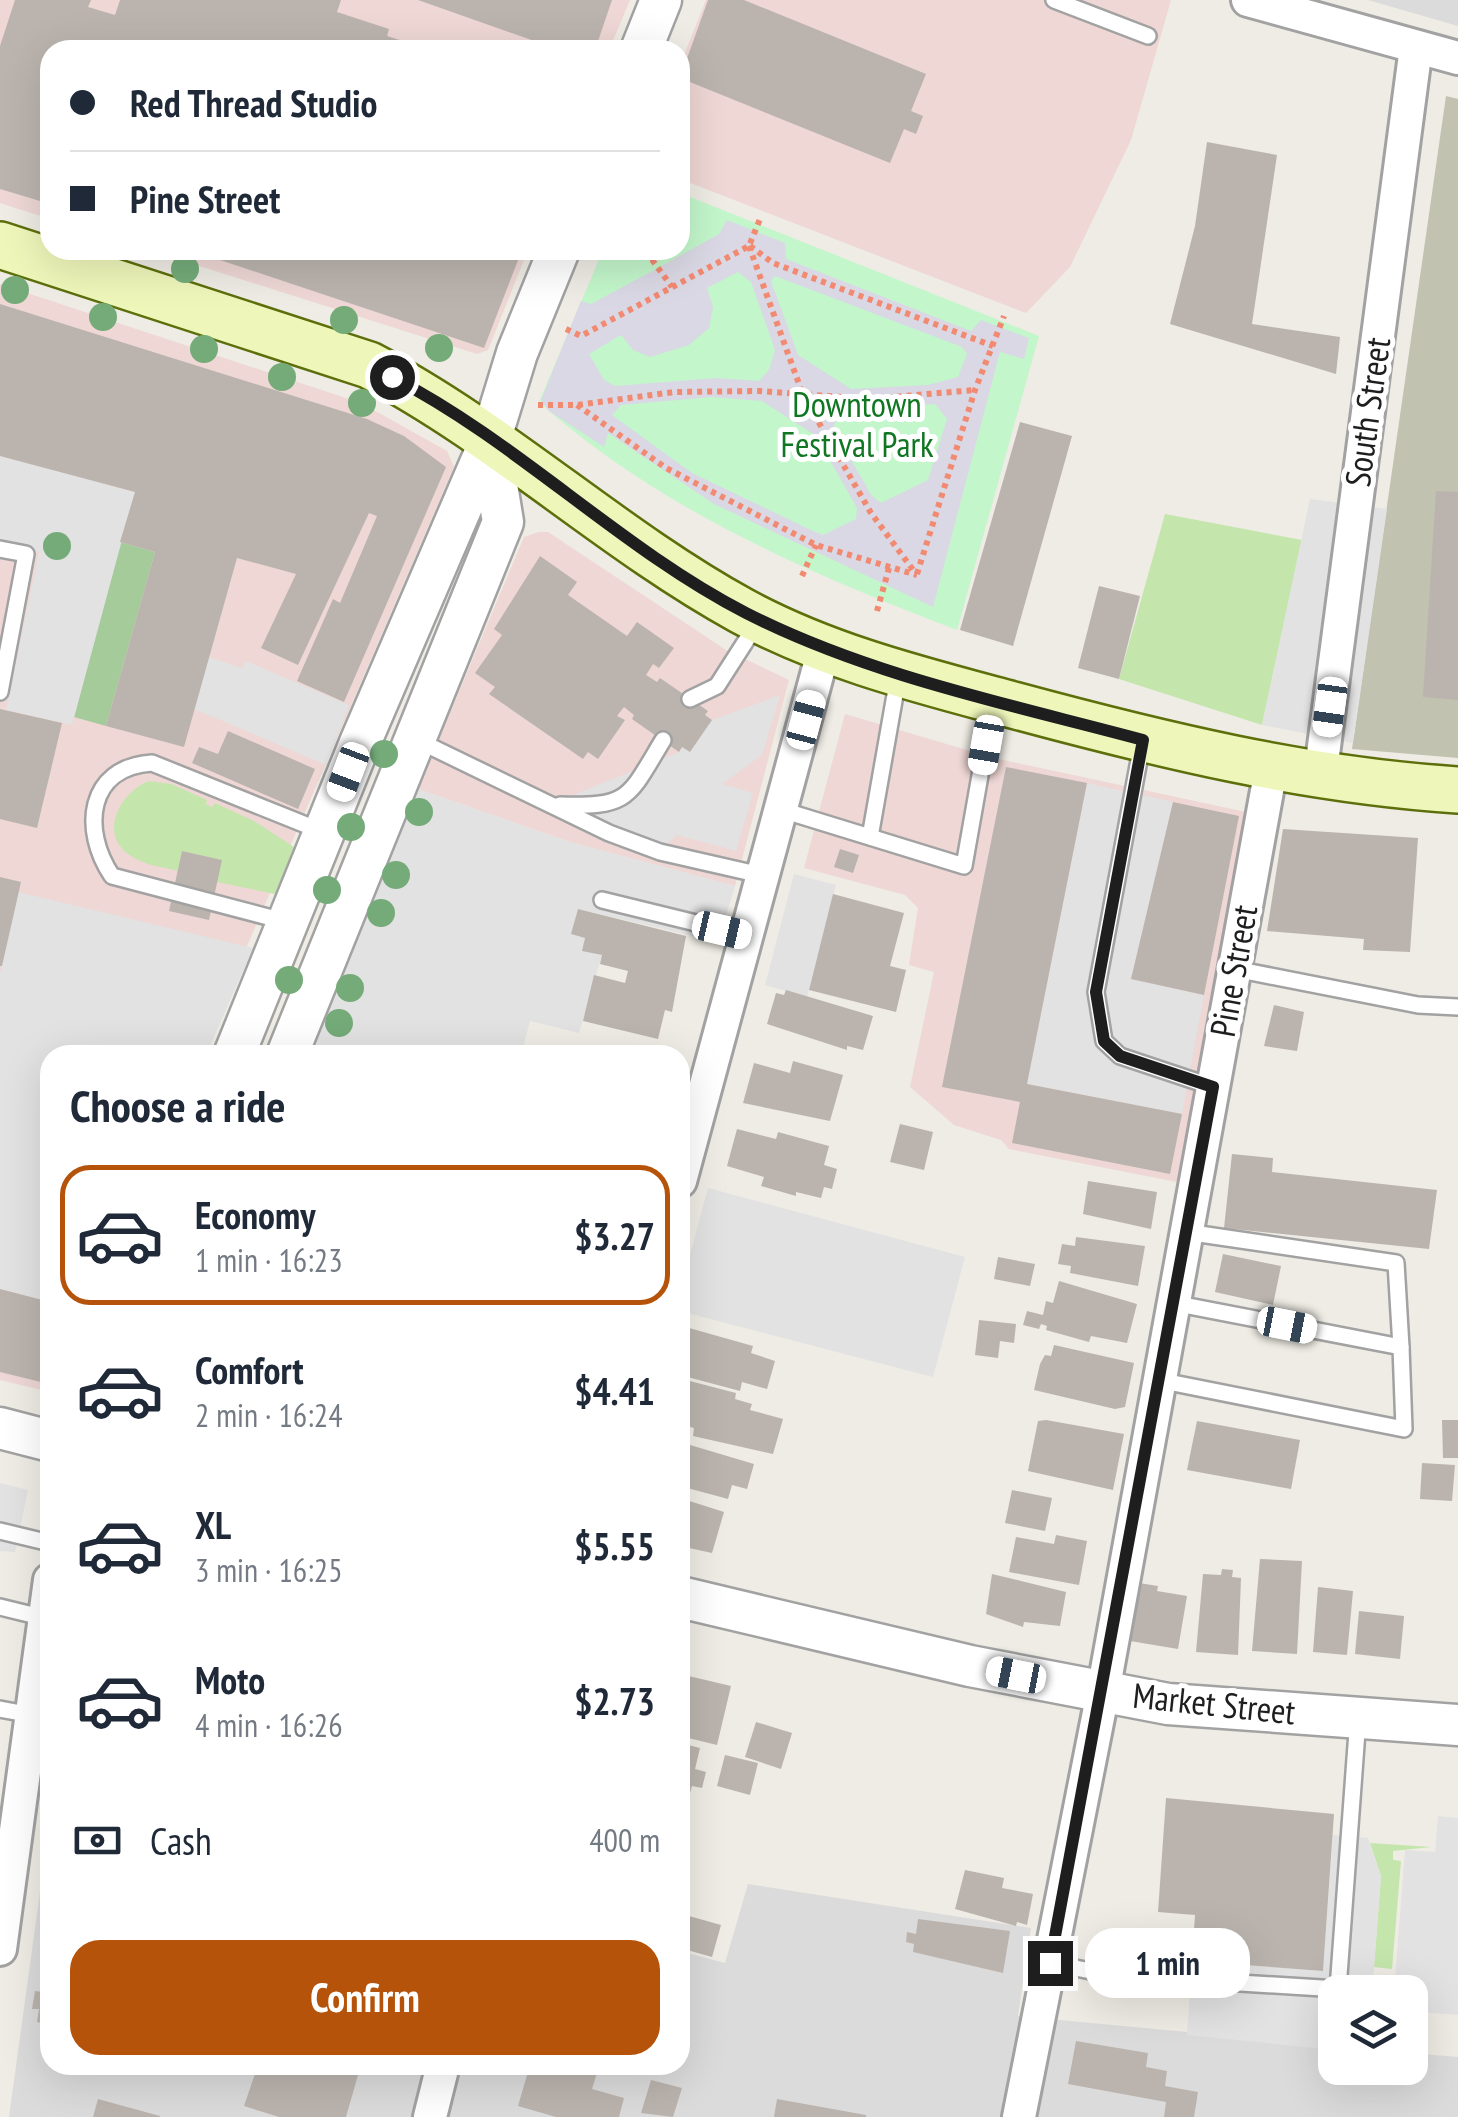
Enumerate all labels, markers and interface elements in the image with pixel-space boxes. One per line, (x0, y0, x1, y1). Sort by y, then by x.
text: Red Thread Studio (130, 78, 377, 127)
text: Pine Street (130, 174, 280, 223)
street label: South Street (1334, 334, 1400, 489)
route start (370, 355, 415, 400)
park label: Downtown Festival Park (780, 381, 934, 467)
car (1311, 675, 1349, 739)
car (784, 687, 828, 753)
car (966, 713, 1006, 777)
car (323, 739, 373, 805)
street label: Pine Street (1199, 901, 1267, 1040)
car (689, 909, 755, 951)
text: Choose a ride (70, 1076, 285, 1134)
icon: car (75, 1190, 165, 1280)
text: Economy (195, 1190, 315, 1239)
text: $3.27 (574, 1211, 655, 1260)
text: 1 min · 16:23 (195, 1239, 343, 1281)
car (1255, 1305, 1319, 1345)
icon: car (75, 1345, 165, 1435)
text: Comfort (195, 1345, 304, 1394)
text: $4.41 (574, 1366, 655, 1415)
text: 2 min · 16:24 (195, 1394, 343, 1436)
icon: car (75, 1500, 165, 1590)
text: XL (195, 1500, 231, 1549)
text: $5.55 (574, 1521, 655, 1570)
text: 3 min · 16:25 (195, 1549, 343, 1591)
icon: car (75, 1655, 165, 1745)
text: Moto (195, 1655, 265, 1704)
car (984, 1655, 1048, 1695)
street label: Market Street (1131, 1672, 1298, 1734)
text: $2.73 (574, 1676, 655, 1725)
text: 4 min · 16:26 (195, 1704, 343, 1746)
icon: cash (70, 1813, 125, 1868)
text: Cash (150, 1816, 212, 1865)
text: 400 m (589, 1819, 660, 1861)
callout: 1 min (1085, 1928, 1250, 1998)
button: Confirm (70, 1940, 660, 2055)
route end (1028, 1941, 1073, 1986)
text: 1 min (1135, 1942, 1200, 1984)
map controls (1318, 1975, 1428, 2085)
button: layers (1318, 1975, 1428, 2085)

